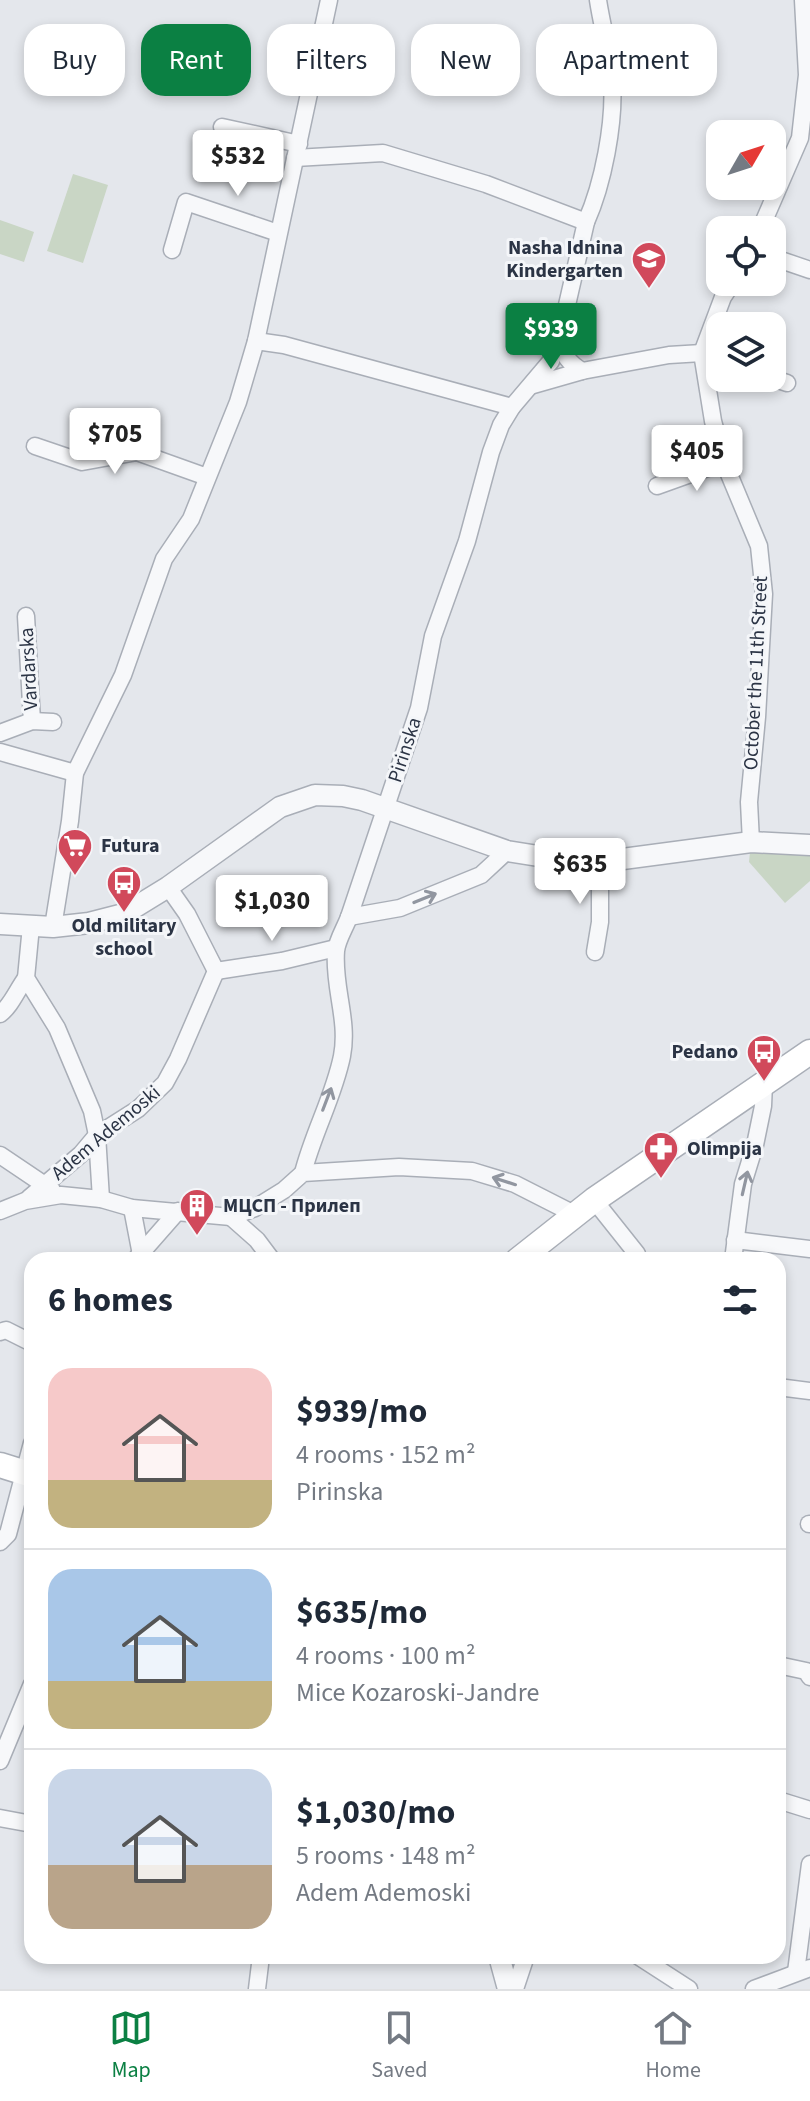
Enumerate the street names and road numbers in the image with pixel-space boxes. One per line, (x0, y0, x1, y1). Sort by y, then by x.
street label: October the 11th Street (737, 575, 775, 771)
street label: Vardarska (13, 627, 45, 711)
street label: Pirinska (381, 714, 429, 786)
street label: Adem Ademoski (45, 1079, 167, 1187)

